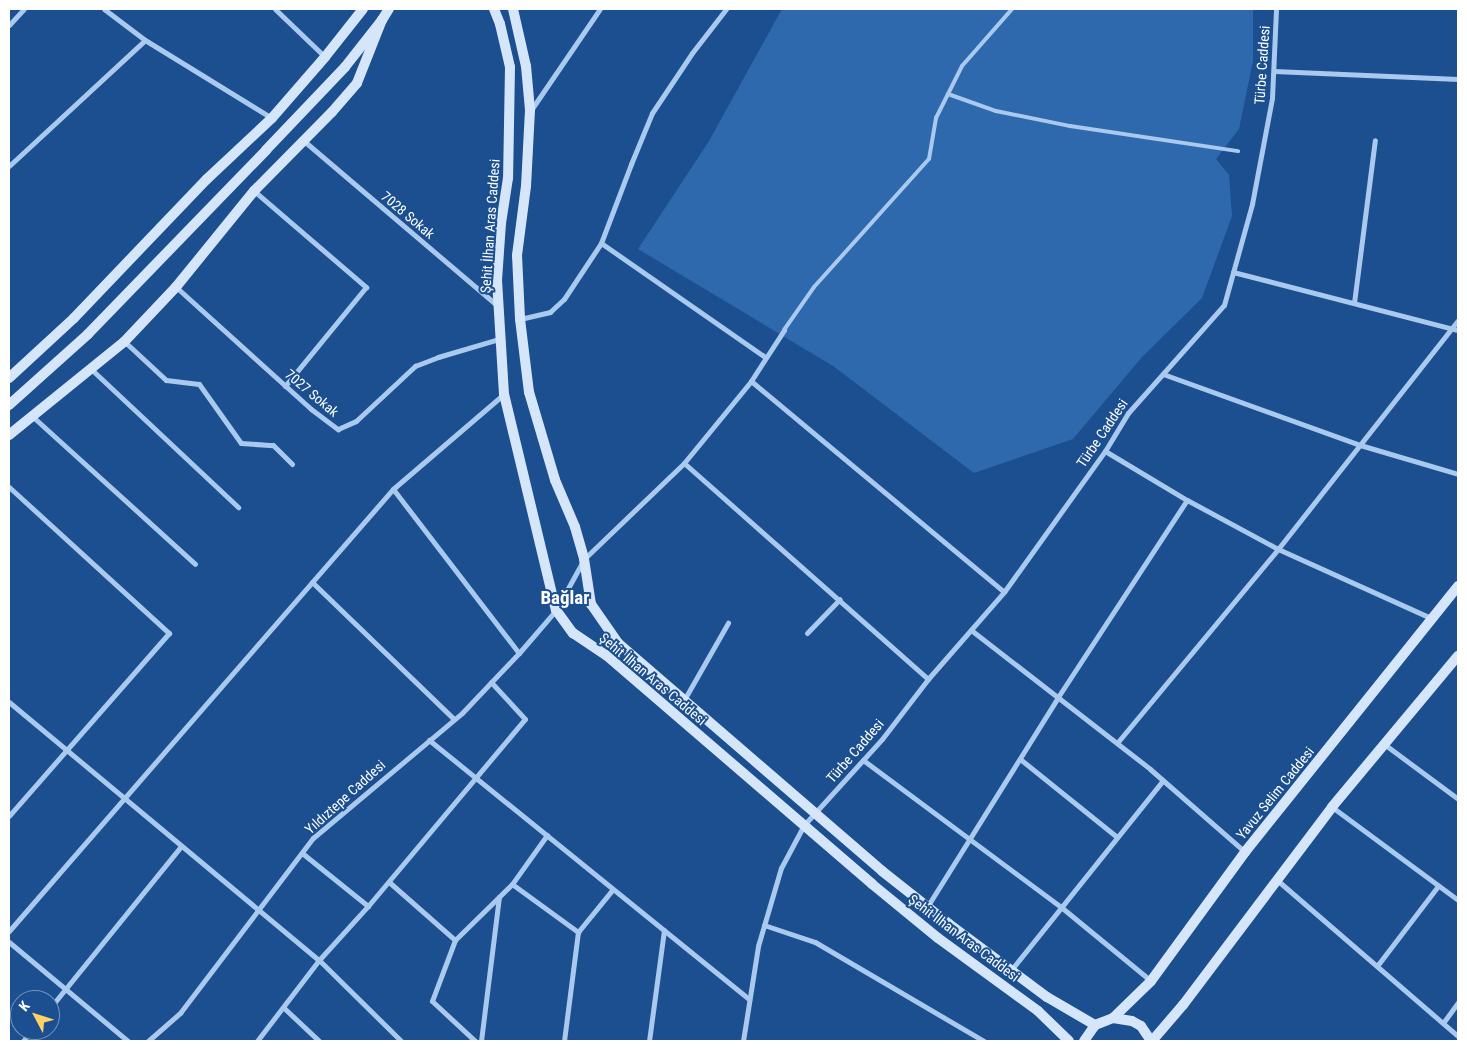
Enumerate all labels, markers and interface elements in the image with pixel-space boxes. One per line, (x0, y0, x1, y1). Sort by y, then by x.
street label: Türbe Caddesi (1251, 25, 1273, 105)
street label: Şehit İlhan Aras Caddesi (477, 158, 503, 294)
street label: 7028 Sokak (378, 188, 438, 242)
street label: 7027 Sokak (282, 366, 342, 420)
street label: Türbe Caddesi (1073, 396, 1131, 470)
district label: Bağlar (540, 587, 590, 609)
street label: Şehit İlhan Aras Caddesi (596, 629, 710, 729)
street label: Türbe Caddesi (823, 716, 887, 786)
street label: Yavuz Selim Caddesi (1233, 743, 1317, 843)
street label: Yıldıztepe Caddesi (301, 757, 389, 837)
street label: Şehit İlhan Aras Caddesi (905, 891, 1023, 985)
north arrow (10, 990, 60, 1040)
text: K (16, 998, 33, 1014)

